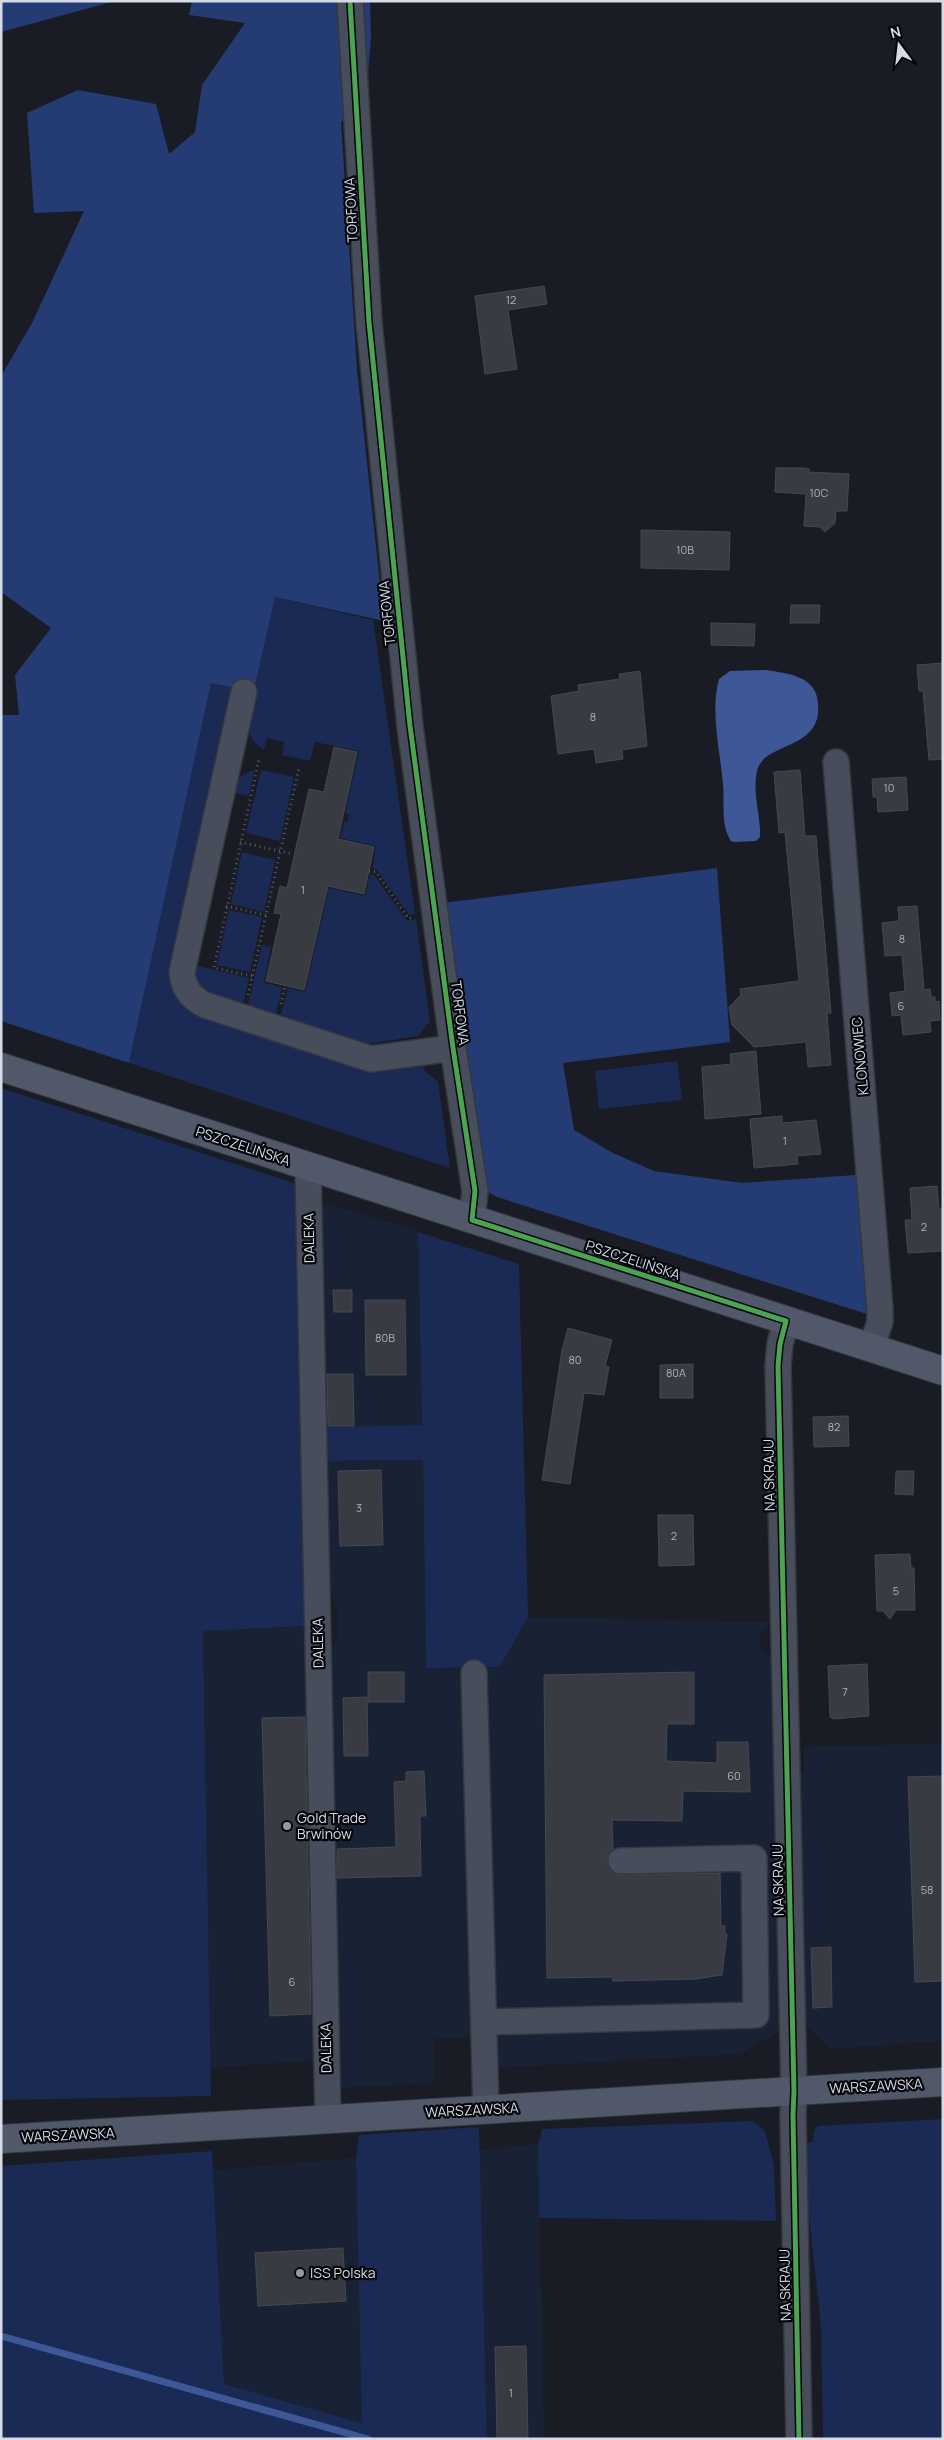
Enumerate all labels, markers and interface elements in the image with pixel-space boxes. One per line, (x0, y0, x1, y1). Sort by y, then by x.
north arrow (874, 20, 924, 70)
text: N (888, 21, 903, 42)
street label: TORFOWA (339, 177, 362, 243)
house number: 12 (506, 292, 516, 307)
house number: 10C (810, 485, 829, 500)
house number: 10B (676, 542, 694, 557)
street label: TORFOWA (374, 580, 399, 646)
house number: 8 (590, 709, 596, 724)
house number: 10 (883, 780, 895, 795)
house number: 1 (301, 882, 305, 897)
house number: 8 (899, 931, 905, 946)
street label: TORFOWA (447, 979, 474, 1047)
house number: 6 (898, 998, 905, 1013)
street label: KLONOWIEC (847, 1016, 872, 1096)
street label: PSZCZELIŃSKA (194, 1121, 293, 1170)
house number: 1 (783, 1133, 787, 1148)
street label: DALEKA (299, 1213, 318, 1263)
house number: 2 (921, 1219, 927, 1234)
street label: PSZCZELIŃSKA (584, 1235, 683, 1284)
house number: 80B (375, 1330, 395, 1345)
house number: 80 (568, 1352, 582, 1367)
house number: 80A (666, 1365, 686, 1380)
house number: 82 (828, 1419, 840, 1434)
street label: NA SKRAJU (758, 1439, 779, 1511)
house number: 3 (356, 1500, 362, 1515)
house number: 2 (671, 1528, 677, 1543)
house number: 5 (893, 1583, 899, 1598)
street label: DALEKA (308, 1618, 327, 1668)
house number: 7 (842, 1684, 848, 1699)
house number: 60 (727, 1768, 741, 1783)
place label: Gold Trade Brwinów (297, 1808, 366, 1843)
marker: Gold Trade Brwinów (281, 1820, 293, 1832)
street label: NA SKRAJU (767, 1844, 788, 1916)
house number: 58 (921, 1882, 933, 1897)
house number: 6 (289, 1974, 296, 1989)
street label: DALEKA (316, 2023, 335, 2073)
street label: WARSZAWSKA (829, 2074, 923, 2097)
street label: WARSZAWSKA (425, 2098, 519, 2121)
street label: WARSZAWSKA (21, 2123, 115, 2146)
street label: NA SKRAJU (774, 2249, 795, 2321)
place label: ISS Polska (310, 2263, 376, 2282)
marker: ISS Polska (294, 2267, 306, 2279)
house number: 1 (509, 2385, 513, 2400)

